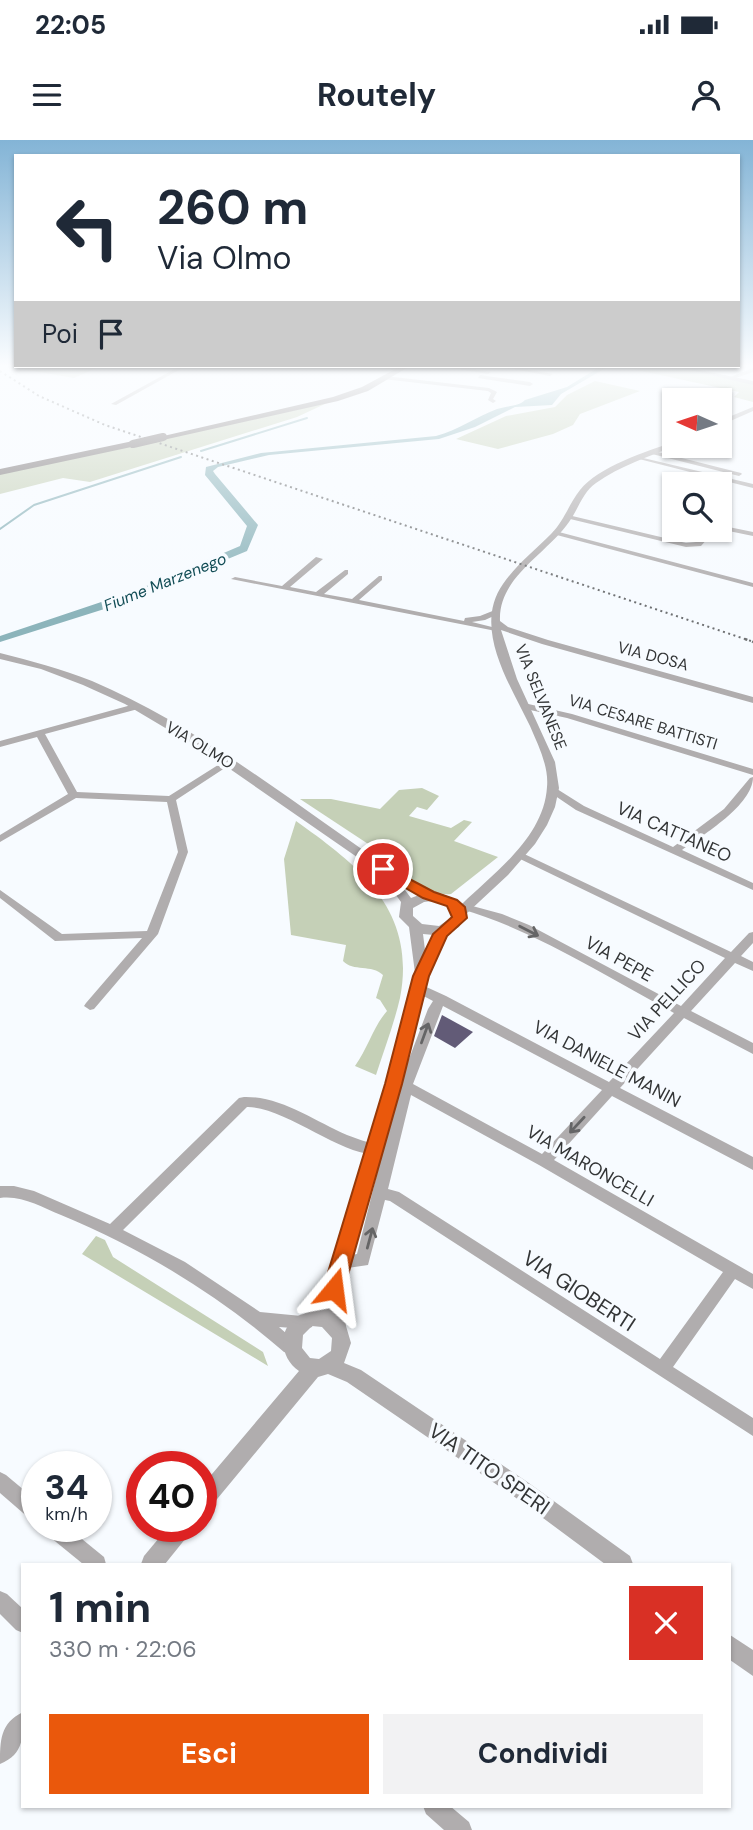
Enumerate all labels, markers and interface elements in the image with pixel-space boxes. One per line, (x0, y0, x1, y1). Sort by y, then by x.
text: 22:05 (35, 8, 106, 42)
text: Routely (317, 74, 436, 116)
icon: menu (28, 76, 66, 114)
icon: person (687, 76, 725, 114)
text: 260 m (157, 175, 308, 239)
icon: left (42, 182, 133, 273)
text: Via Olmo (157, 237, 291, 279)
icon: arrive (92, 315, 130, 353)
text: Poi (42, 317, 78, 351)
north arrow (662, 388, 732, 458)
map controls (662, 388, 732, 542)
button: search (662, 472, 732, 542)
water label: Fiume Marzenego (101, 548, 229, 616)
street label: VIA DOSA (615, 636, 691, 676)
street label: VIA SELVANESE (510, 641, 572, 753)
street label: VIA CESARE BATTISTI (566, 689, 720, 755)
street label: VIA OLMO (162, 716, 238, 774)
street label: VIA CATTANEO (613, 796, 735, 868)
pin (353, 839, 413, 899)
icon: arrive (364, 850, 402, 888)
one-way arrow (518, 924, 539, 938)
street label: VIA PEPE (581, 931, 657, 987)
street label: VIA PELLICO (623, 954, 711, 1046)
street label: VIA DANIELE MANIN (529, 1015, 685, 1113)
one-way arrow (420, 1023, 432, 1045)
one-way arrow (569, 1116, 586, 1133)
street label: VIA MARONCELLI (522, 1120, 658, 1212)
one-way arrow (364, 1227, 377, 1250)
street label: VIA GIOBERTI (517, 1244, 641, 1338)
position arrow (297, 1252, 371, 1326)
street label: VIA TITO SPERI (423, 1417, 555, 1521)
speed limit sign: 40 (126, 1451, 217, 1542)
text: 34 (45, 1464, 88, 1510)
text: km/h (45, 1502, 88, 1526)
text: 1 min (49, 1580, 151, 1635)
button: close (629, 1586, 703, 1660)
text: 330 m · 22:06 (49, 1634, 197, 1664)
button: Esci (49, 1714, 369, 1794)
button: Condividi (383, 1714, 703, 1794)

